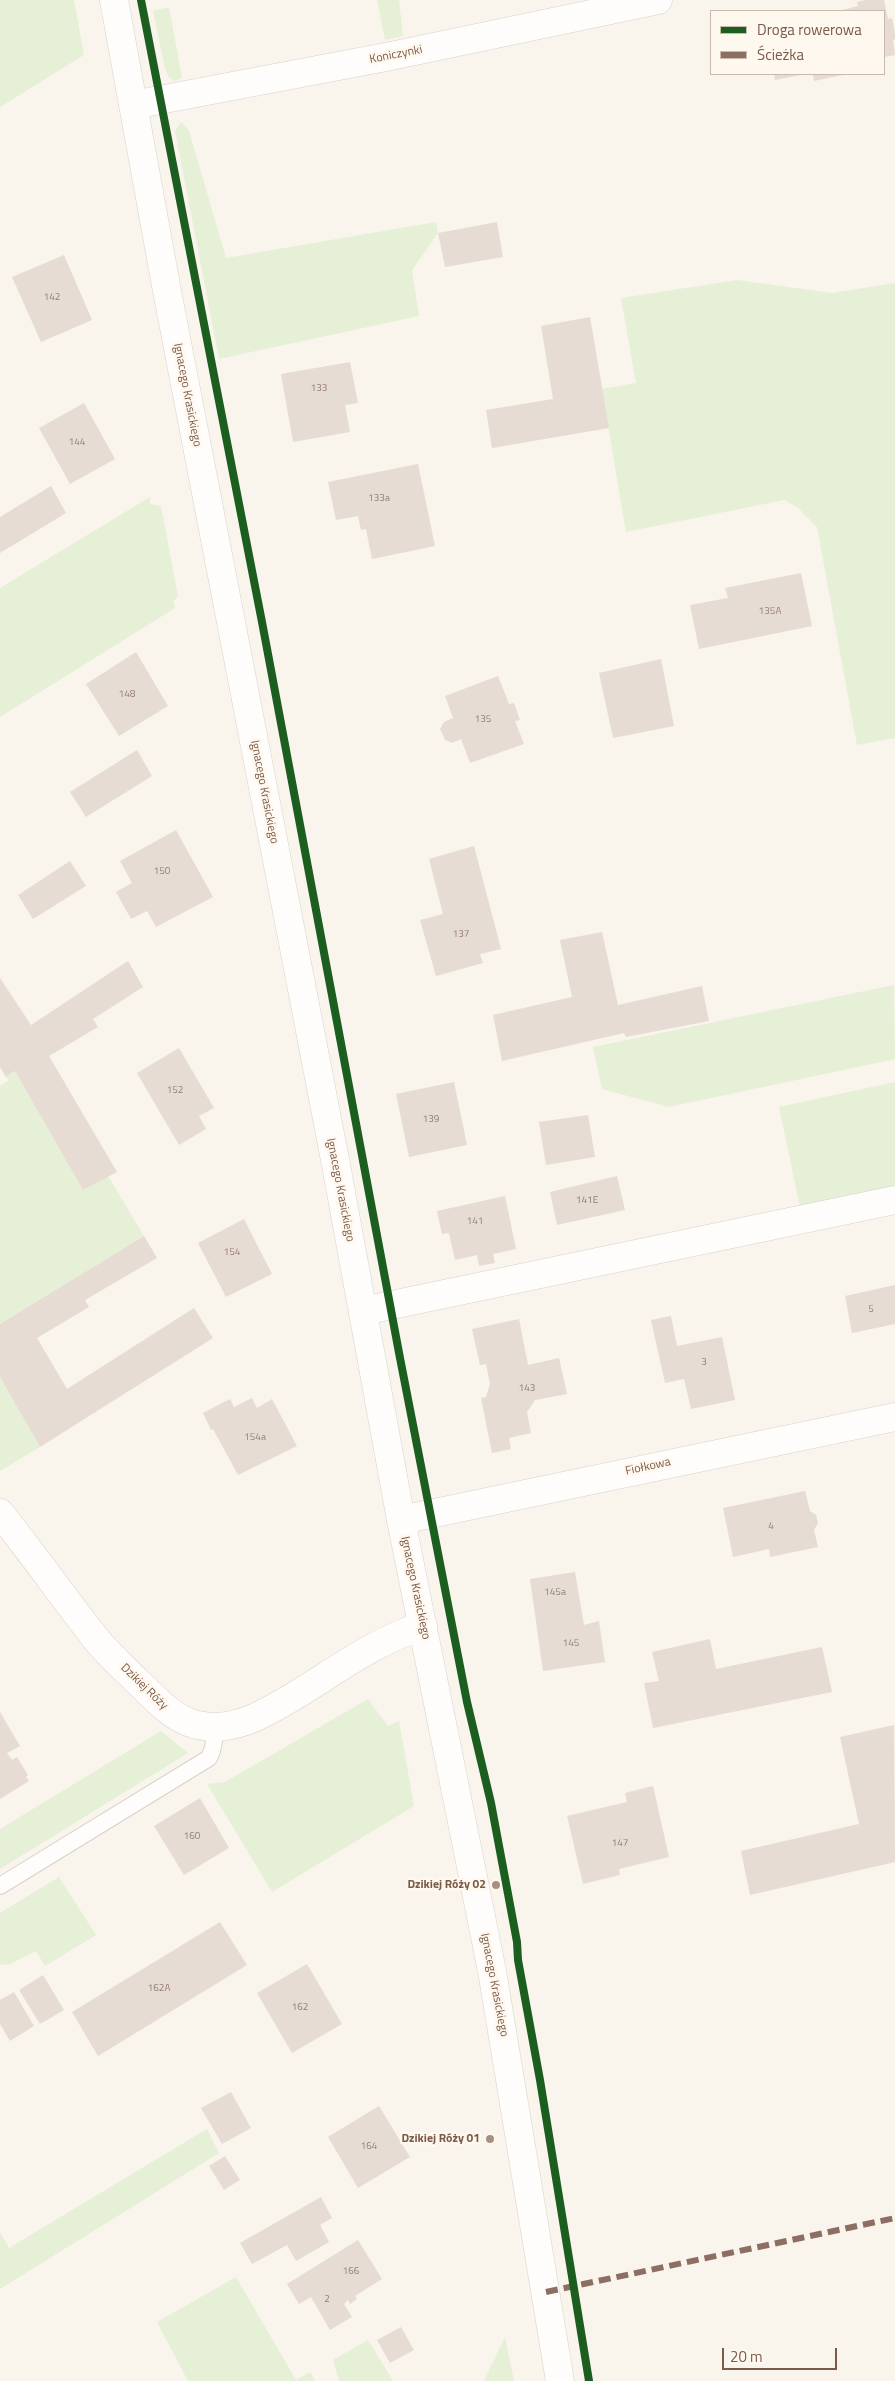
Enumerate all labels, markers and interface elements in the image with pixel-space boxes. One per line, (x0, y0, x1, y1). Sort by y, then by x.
legend (710, 10, 885, 75)
text: Droga rowerowa (757, 18, 862, 41)
street label: Koniczynki (368, 43, 424, 67)
text: Ścieżka (757, 43, 804, 66)
house number: 142 (44, 292, 60, 304)
street label: Ignacego Krasickiego (170, 342, 204, 448)
house number: 133 (311, 383, 327, 395)
house number: 144 (69, 437, 85, 449)
house number: 133a (368, 493, 390, 505)
house number: 135A (759, 606, 781, 618)
house number: 148 (119, 689, 135, 701)
house number: 135 (475, 714, 491, 726)
street label: Ignacego Krasickiego (247, 739, 281, 845)
house number: 150 (154, 866, 170, 878)
house number: 137 (453, 929, 469, 941)
house number: 152 (167, 1085, 183, 1097)
house number: 139 (423, 1114, 439, 1126)
street label: Ignacego Krasickiego (323, 1137, 357, 1243)
house number: 141E (576, 1195, 598, 1207)
house number: 141 (467, 1216, 483, 1228)
house number: 154 (224, 1247, 240, 1259)
house number: 5 (868, 1304, 874, 1316)
house number: 3 (701, 1357, 707, 1369)
house number: 143 (519, 1383, 535, 1395)
house number: 154a (244, 1432, 266, 1444)
street label: Fiołkowa (624, 1455, 672, 1479)
house number: 4 (768, 1521, 774, 1533)
street label: Ignacego Krasickiego (397, 1535, 433, 1641)
house number: 145a (544, 1587, 566, 1599)
house number: 145 (563, 1638, 579, 1650)
street label: Dzikiej Róży (117, 1661, 171, 1713)
house number: 160 (184, 1831, 200, 1843)
house number: 147 (612, 1838, 628, 1850)
place label: Dzikiej Róży 02 (407, 1878, 486, 1892)
marker: Dzikiej Róży 02 (490, 1879, 502, 1891)
street label: Ignacego Krasickiego (477, 1932, 511, 2038)
house number: 162A (148, 1983, 170, 1995)
house number: 162 (292, 2002, 308, 2014)
place label: Dzikiej Róży 01 (401, 2132, 480, 2146)
marker: Dzikiej Róży 01 (484, 2133, 496, 2145)
house number: 164 (361, 2141, 377, 2153)
house number: 166 (343, 2266, 359, 2278)
house number: 2 (324, 2294, 330, 2306)
scale bar (725, 2338, 840, 2370)
text: 20 m (730, 2345, 763, 2368)

